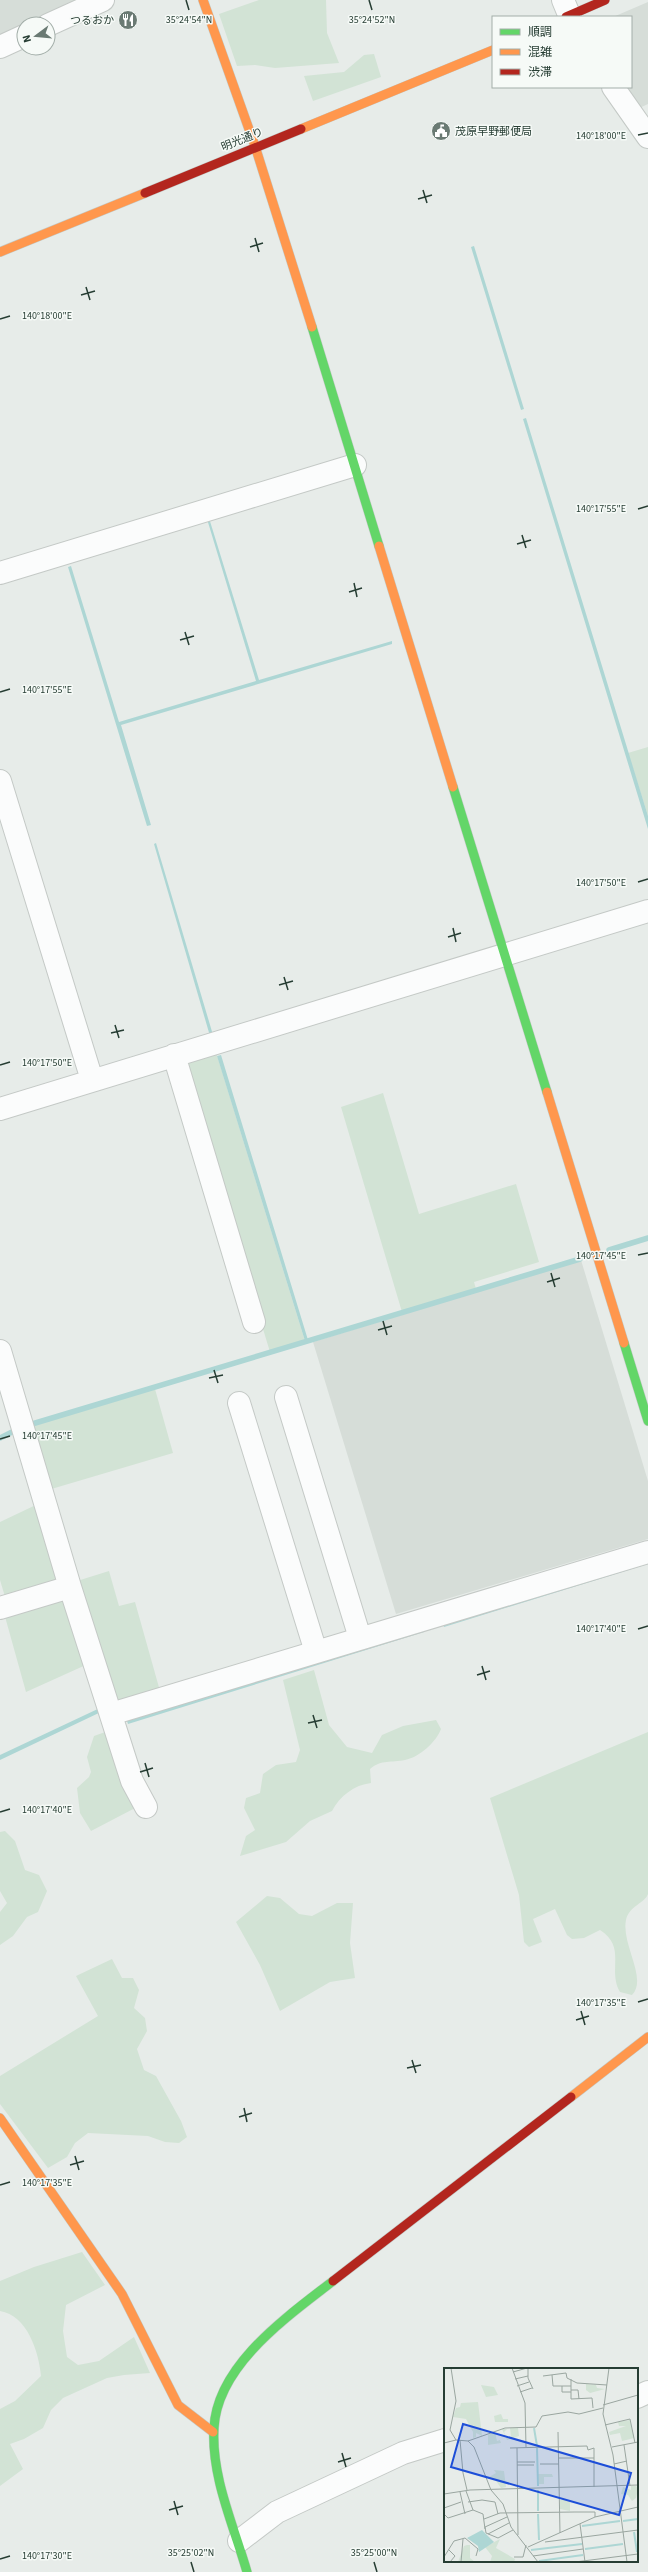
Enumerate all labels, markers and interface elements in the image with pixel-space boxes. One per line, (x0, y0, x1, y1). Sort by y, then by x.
restaurant icon: つるおか (117, 9, 139, 31)
place label: つるおか (70, 13, 114, 28)
text: 35°24'54"N (166, 13, 212, 27)
text: 35°24'52"N (349, 13, 395, 27)
north arrow (16, 16, 56, 56)
legend (492, 16, 632, 88)
text: 順調 (528, 24, 552, 41)
text: N (19, 33, 35, 44)
text: 混雑 (528, 44, 552, 61)
text: 渋滞 (528, 64, 552, 81)
public building icon: 茂原早野郵便局 (430, 120, 452, 142)
street label: 明光通り (219, 124, 265, 155)
place label: 茂原早野郵便局 (455, 124, 532, 139)
text: 140°18'00"E (576, 129, 626, 143)
text: 140°18'00"E (22, 309, 72, 323)
text: 140°17'55"E (576, 502, 626, 516)
text: 140°17'55"E (22, 683, 72, 697)
text: 140°17'50"E (576, 876, 626, 890)
text: 140°17'50"E (22, 1056, 72, 1070)
text: 140°17'45"E (576, 1249, 626, 1263)
text: 140°17'45"E (22, 1429, 72, 1443)
text: 140°17'40"E (576, 1622, 626, 1636)
text: 140°17'40"E (22, 1803, 72, 1817)
text: 140°17'35"E (576, 1996, 626, 2010)
text: 140°17'35"E (22, 2176, 72, 2190)
inset map (444, 2368, 638, 2562)
text: 35°25'02"N (168, 2546, 214, 2560)
text: 35°25'00"N (351, 2546, 397, 2560)
text: 140°17'30"E (22, 2549, 72, 2563)

